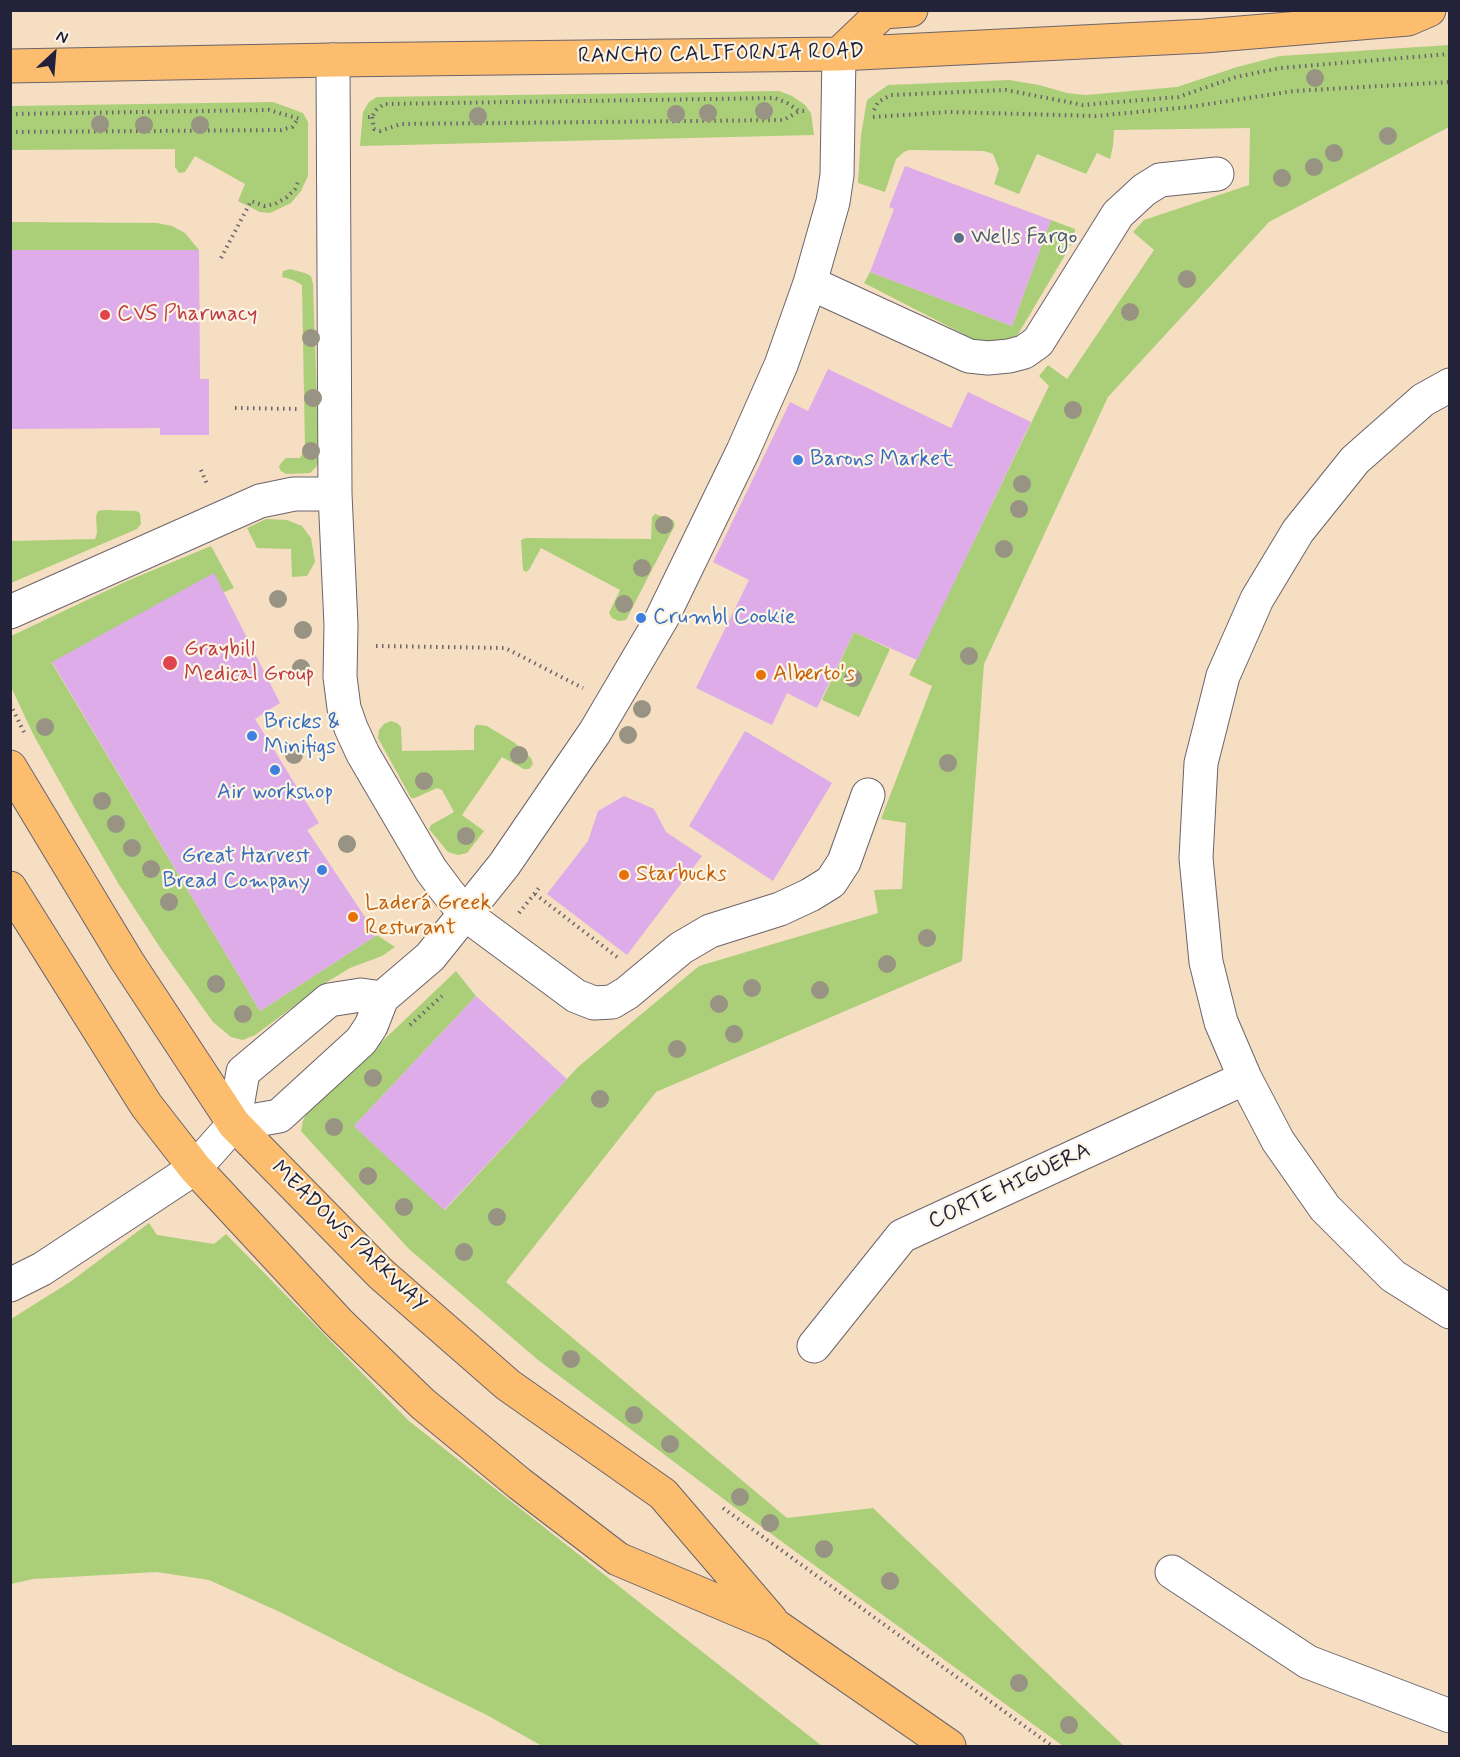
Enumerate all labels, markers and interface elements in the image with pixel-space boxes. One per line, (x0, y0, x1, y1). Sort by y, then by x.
north arrow (24, 24, 84, 84)
text: N (53, 26, 72, 49)
street label: RANCHO CALIFORNIA ROAD (578, 39, 864, 71)
place label: Wells Fargo (971, 225, 1077, 251)
marker: Wells Fargo (952, 231, 966, 245)
place label: CVS Pharmacy (117, 302, 257, 328)
marker: CVS Pharmacy (98, 308, 112, 322)
place label: Barons Market (810, 447, 953, 473)
marker: Barons Market (791, 453, 805, 467)
place label: Crumbl Cookie (653, 605, 796, 631)
marker: Crumbl Cookie (634, 611, 648, 625)
place label: Graybill Medical Group (184, 637, 314, 688)
marker: Graybill Medical Group (161, 654, 179, 672)
place label: Alberto's (773, 662, 855, 688)
marker: Alberto's (754, 668, 768, 682)
place label: Bricks & Minifigs (264, 710, 340, 762)
marker: Bricks & Minifigs (245, 729, 259, 743)
marker: Air workshop (268, 763, 282, 777)
place label: Air workshop (217, 780, 333, 806)
place label: Great Harvest Bread Company (163, 844, 310, 896)
place label: Starbucks (636, 862, 727, 888)
marker: Great Harvest Bread Company (315, 863, 329, 877)
marker: Starbucks (617, 868, 631, 882)
place label: Laderá Greek Resturant (365, 891, 491, 942)
marker: Laderá Greek Resturant (346, 910, 360, 924)
street label: CORTE HIGUERA (925, 1138, 1095, 1236)
street label: MEADOWS PARKWAY (265, 1156, 431, 1318)

